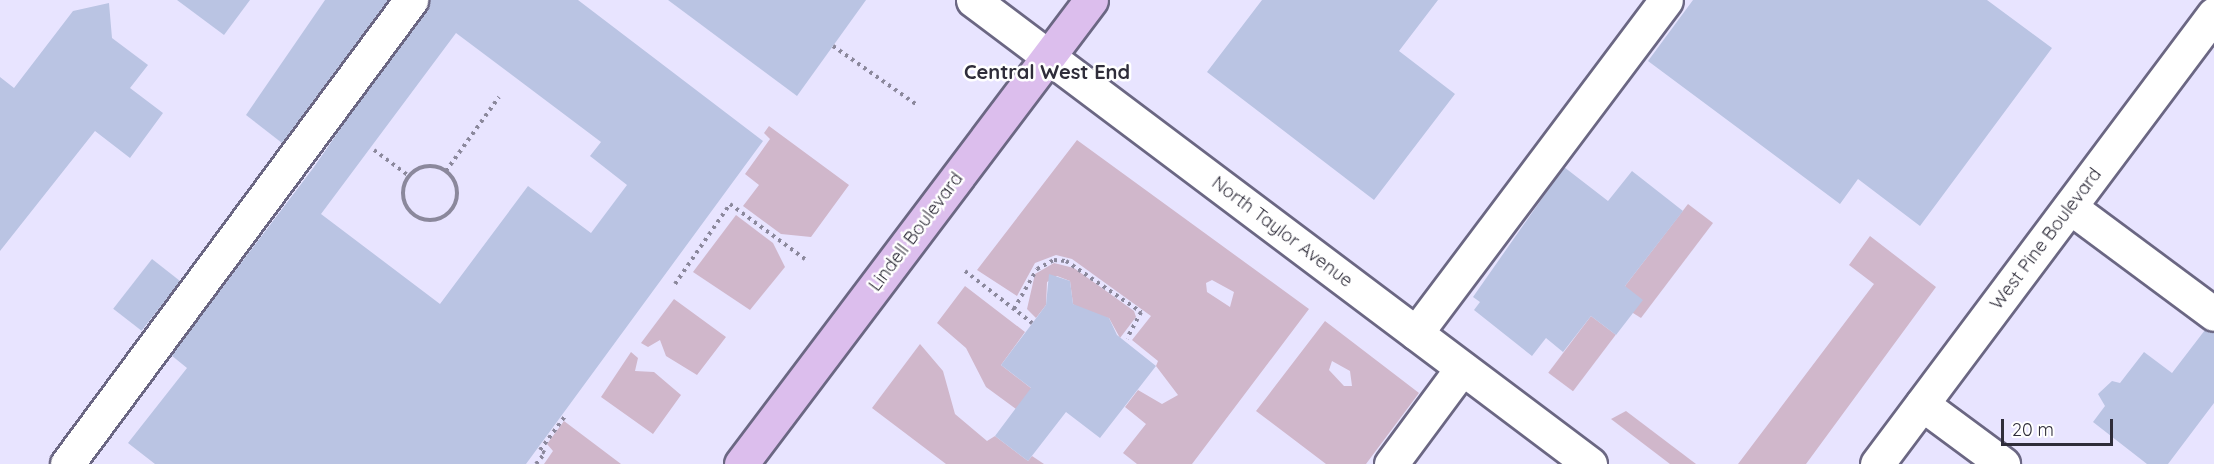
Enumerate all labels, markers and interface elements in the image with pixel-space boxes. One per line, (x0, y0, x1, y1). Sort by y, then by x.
district label: Central West End (964, 59, 1130, 83)
street label: West Pine Boulevard (1986, 164, 2106, 314)
street label: Lindell Boulevard (864, 168, 968, 296)
street label: North Taylor Avenue (1207, 172, 1357, 292)
scale bar (2004, 407, 2116, 445)
text: 20 m (2012, 418, 2054, 441)

